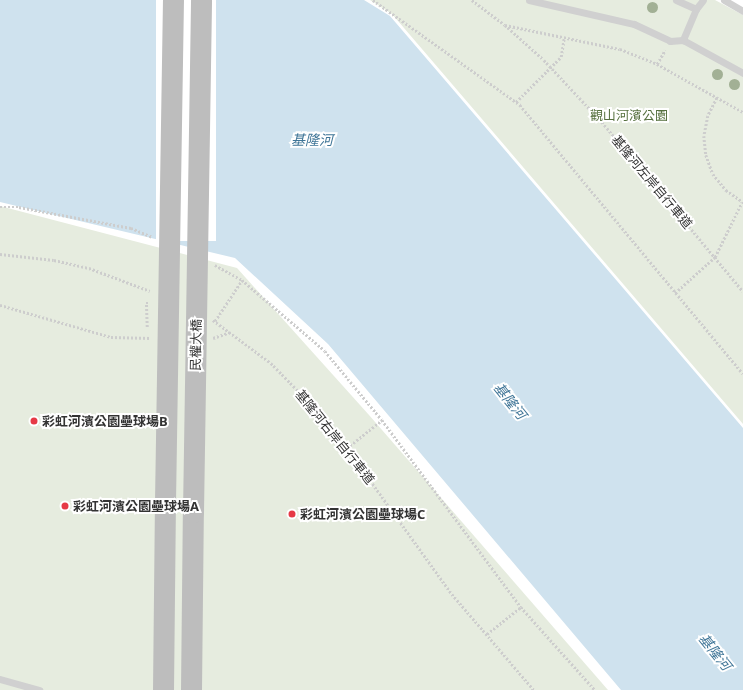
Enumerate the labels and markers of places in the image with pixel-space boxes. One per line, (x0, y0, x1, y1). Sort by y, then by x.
place label: 彩虹河濱公園壘球場B (42, 413, 168, 429)
marker: 彩虹河濱公園壘球場B (29, 416, 39, 426)
place label: 彩虹河濱公園壘球場A (73, 498, 199, 514)
marker: 彩虹河濱公園壘球場A (60, 501, 70, 511)
place label: 彩虹河濱公園壘球場C (300, 506, 425, 522)
marker: 彩虹河濱公園壘球場C (287, 509, 297, 519)

